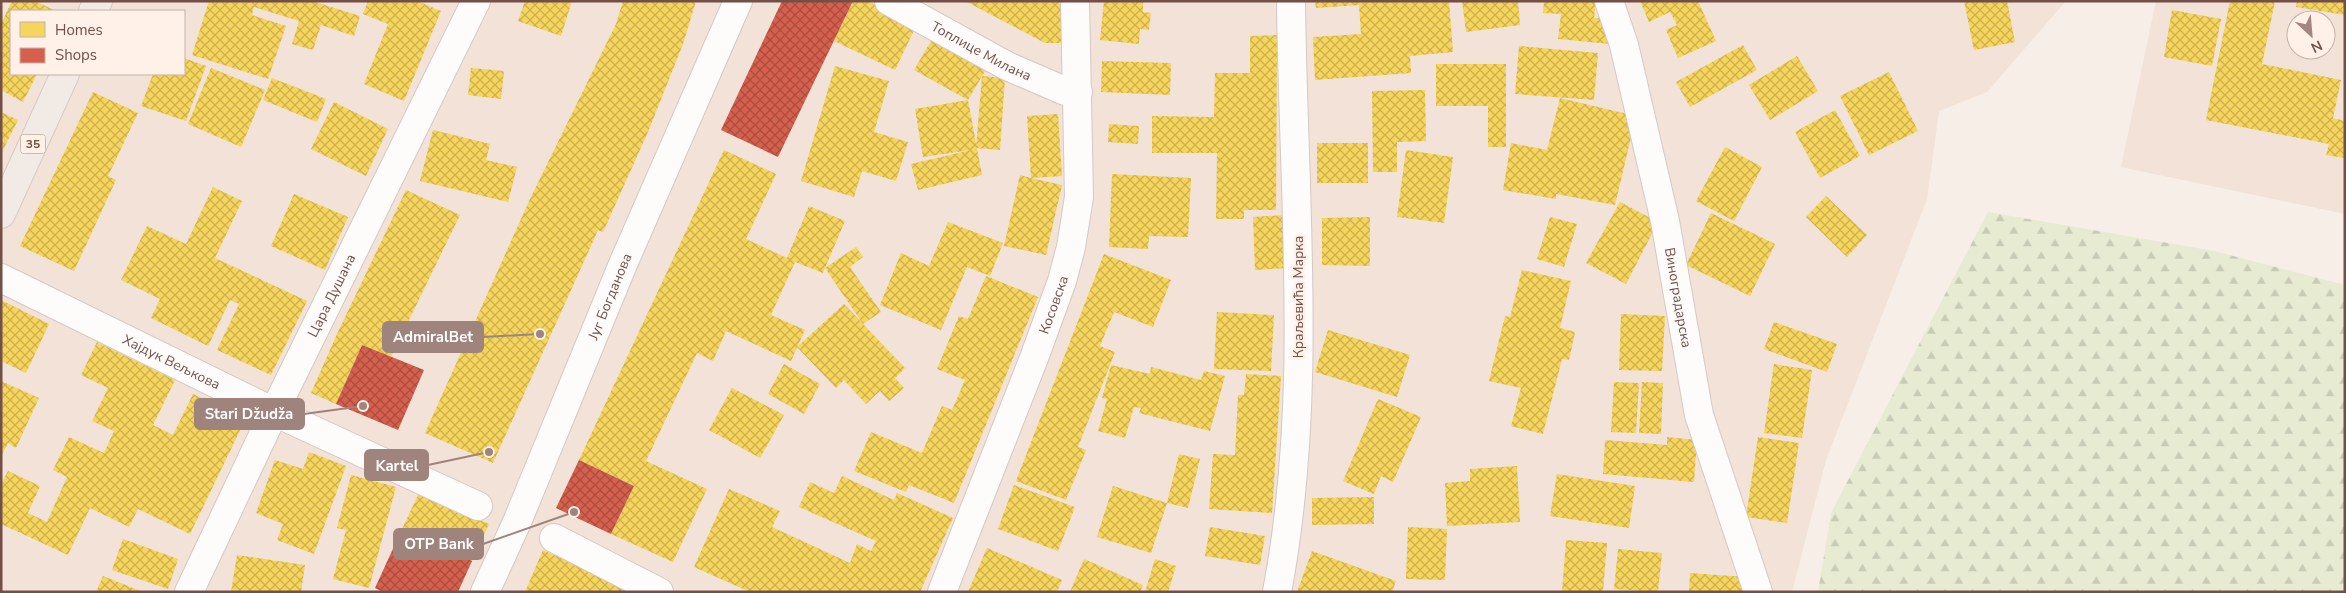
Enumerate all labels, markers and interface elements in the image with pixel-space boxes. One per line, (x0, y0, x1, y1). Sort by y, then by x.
legend (10, 10, 185, 75)
north arrow (2286, 10, 2336, 60)
street label: Топлице Милана (928, 17, 1034, 85)
text: Homes (55, 20, 103, 40)
text: N (2308, 35, 2325, 57)
text: Shops (55, 45, 97, 65)
road number: 35 (20, 134, 46, 154)
street label: Краљевића Марка (1289, 236, 1308, 358)
street label: Виноградарска (1660, 246, 1696, 349)
street label: Југ Богданова (584, 250, 637, 344)
street label: Цара Душана (303, 251, 360, 340)
street label: Косовска (1035, 274, 1073, 337)
callout: AdmiralBet (383, 322, 483, 352)
text: AdmiralBet (393, 327, 473, 347)
street label: Хајдук Вељкова (119, 330, 223, 394)
callout: Stari Džudža (195, 399, 304, 429)
text: Stari Džudža (205, 404, 293, 424)
callout: Kartel (365, 450, 428, 480)
text: Kartel (375, 456, 419, 476)
callout: OTP Bank (394, 529, 483, 559)
text: OTP Bank (404, 534, 475, 554)

